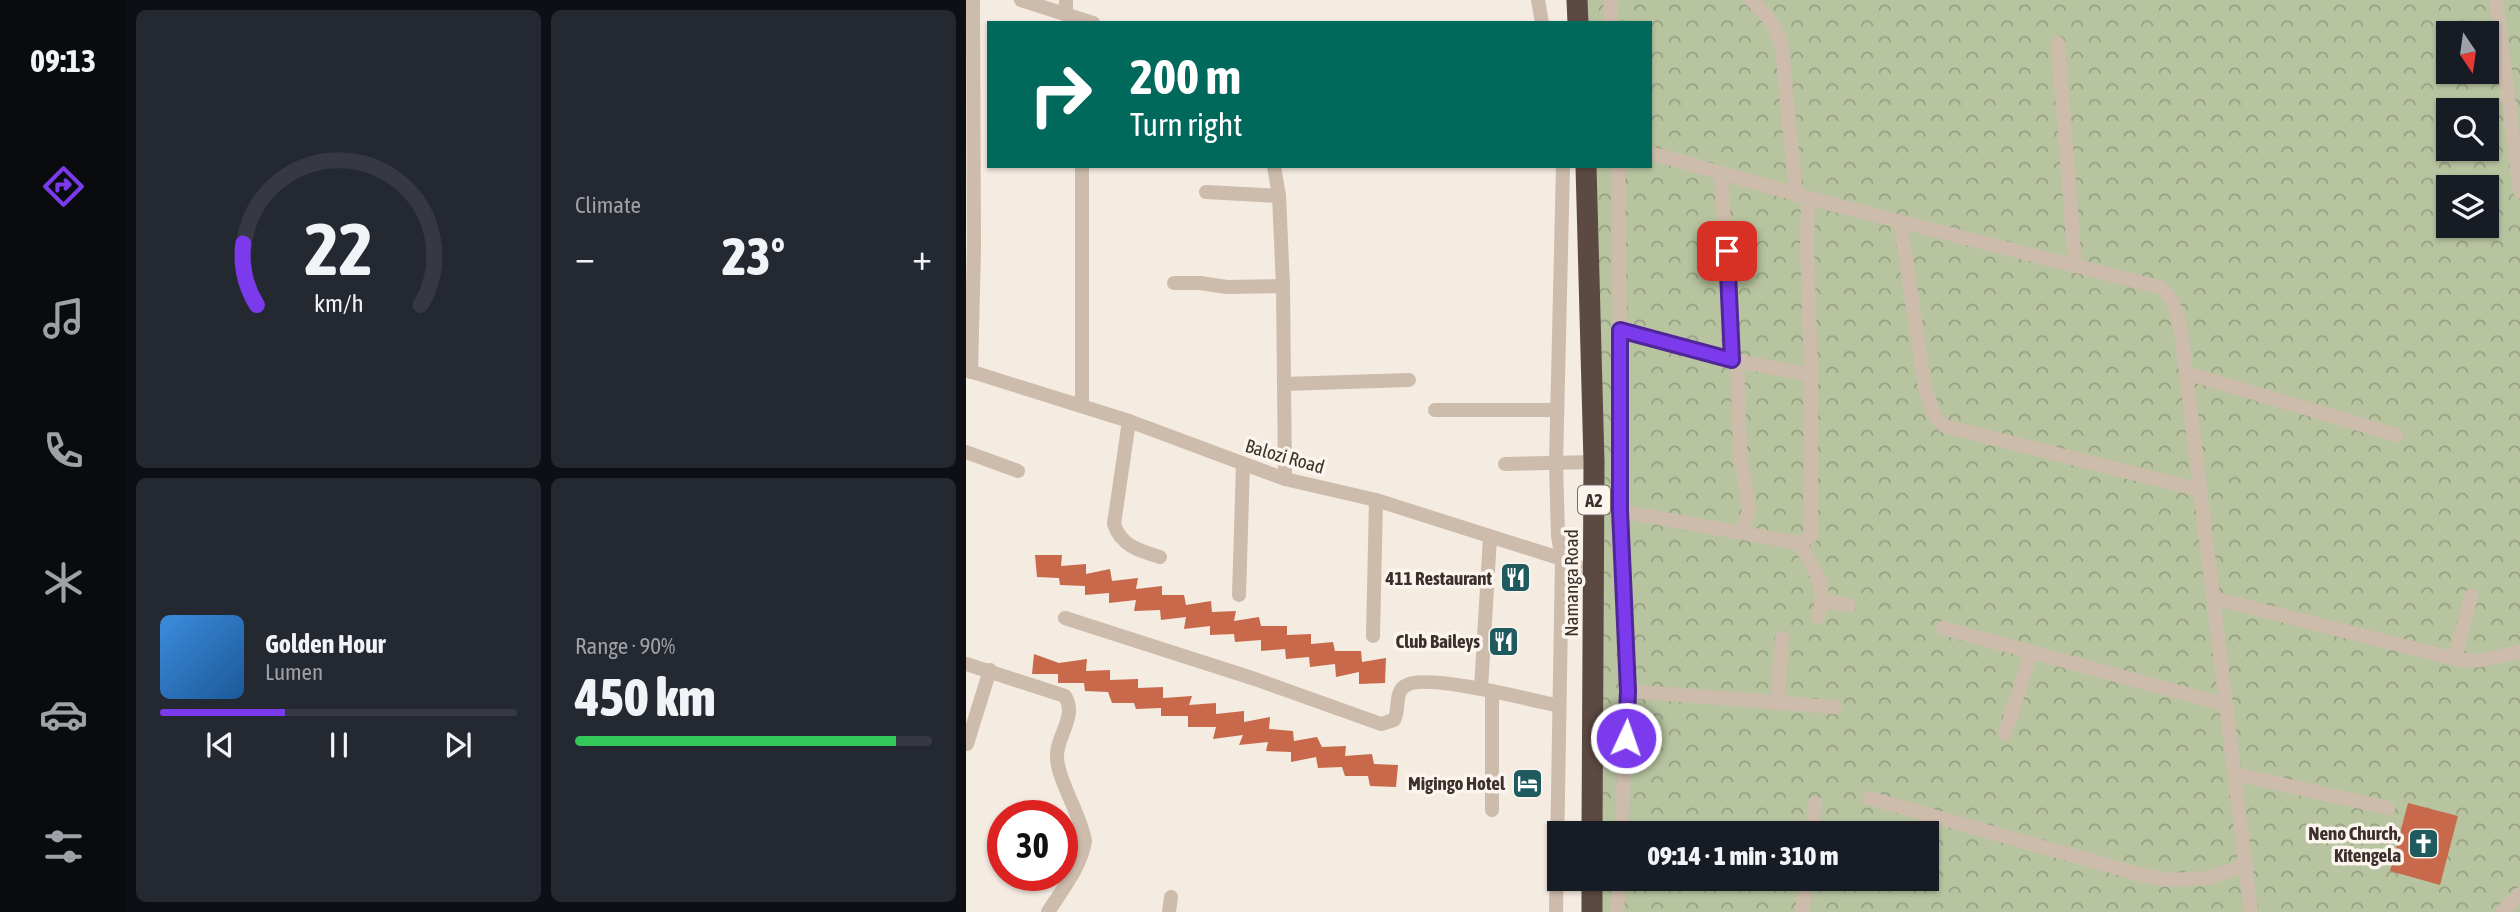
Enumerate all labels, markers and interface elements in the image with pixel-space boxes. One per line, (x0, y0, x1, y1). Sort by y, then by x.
north arrow (2436, 21, 2499, 84)
map controls (2436, 21, 2499, 238)
text: 09:13 (30, 42, 96, 79)
text: 200 m (1130, 48, 1241, 104)
icon: right (1015, 49, 1106, 140)
button: search (2436, 98, 2499, 161)
text: Turn right (1130, 106, 1243, 143)
icon: directions (39, 162, 88, 211)
button: layers (2436, 175, 2499, 238)
text: Climate (575, 192, 641, 218)
text: 22 (304, 207, 373, 290)
pin (1697, 221, 1757, 281)
text: 23° (722, 226, 785, 286)
icon: arrive (1708, 232, 1746, 270)
text: − (575, 235, 595, 278)
text: + (912, 235, 932, 278)
text: km/h (314, 289, 363, 317)
icon: music (39, 294, 88, 343)
icon: phone (39, 426, 88, 475)
street label: Balozi Road (1243, 434, 1327, 478)
road number: A2 (1578, 486, 1610, 514)
street label: Namanga Road (1560, 529, 1582, 637)
icon: climate (39, 558, 88, 607)
restaurant icon: 411 Restaurant (1498, 561, 1532, 595)
place label: 411 Restaurant (1385, 567, 1493, 589)
restaurant icon: Club Baileys (1486, 624, 1520, 658)
text: Golden Hour (265, 629, 385, 659)
place label: Club Baileys (1396, 630, 1480, 652)
text: Range · 90% (575, 633, 675, 659)
text: Lumen (265, 659, 323, 685)
text: 450 km (575, 667, 716, 727)
icon: car (39, 690, 88, 739)
position arrow (1589, 701, 1663, 775)
icon: previous (201, 726, 239, 764)
icon: pause (320, 726, 358, 764)
icon: next (439, 726, 477, 764)
hotel icon: Migingo Hotel (1511, 766, 1545, 800)
place label: Migingo Hotel (1408, 772, 1506, 794)
speed limit sign: 30 (987, 800, 1078, 891)
icon: filters (39, 822, 88, 871)
place label: Neno Church, Kitengela (2308, 822, 2402, 866)
church icon: Neno Church, Kitengela (2407, 827, 2441, 861)
text: 09:14 · 1 min · 310 m (1648, 841, 1838, 871)

